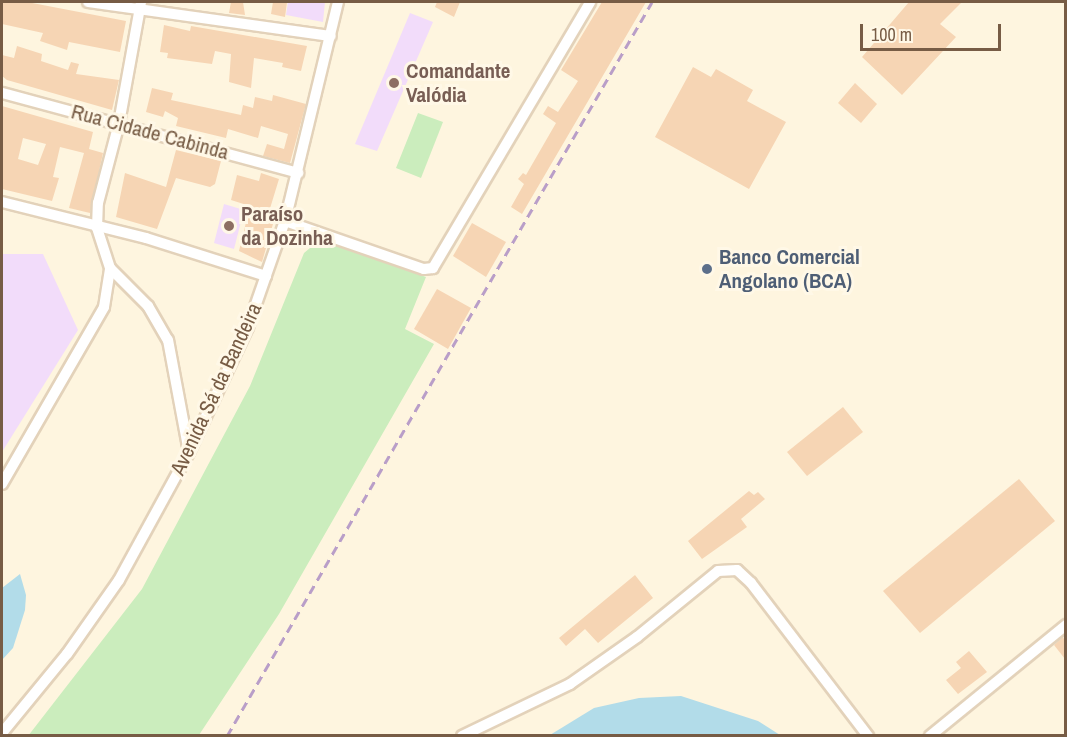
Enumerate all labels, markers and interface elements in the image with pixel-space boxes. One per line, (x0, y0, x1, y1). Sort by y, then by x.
scale bar (863, 12, 1004, 50)
text: 100 m (871, 22, 912, 47)
place label: Comandante Valódia (406, 58, 510, 108)
marker: Comandante Valódia (387, 76, 401, 90)
street label: Rua Cidade Cabinda (69, 99, 231, 165)
place label: Paraíso da Dozinha (241, 201, 333, 251)
marker: Paraíso da Dozinha (222, 219, 236, 233)
place label: Banco Comercial Angolano (BCA) (719, 244, 860, 294)
marker: Banco Comercial Angolano (BCA) (700, 262, 714, 276)
street label: Avenida Sá da Bandeira (165, 299, 267, 479)

